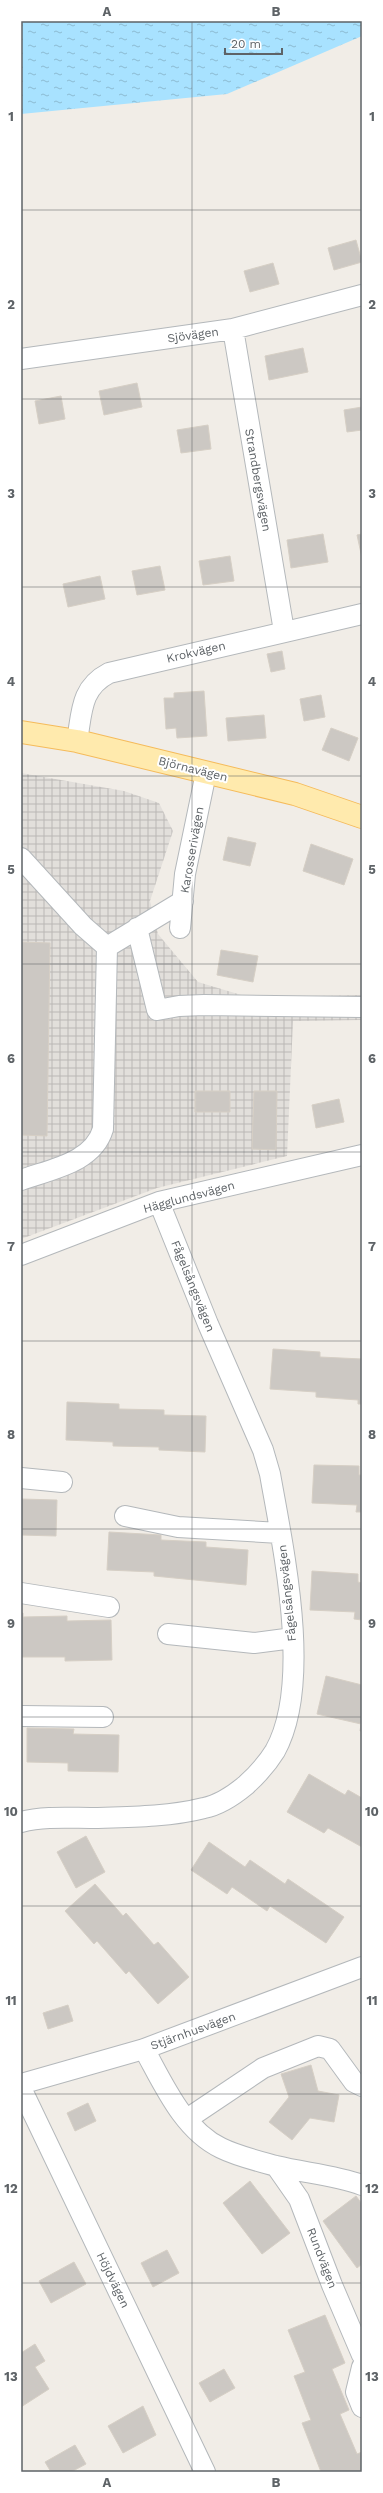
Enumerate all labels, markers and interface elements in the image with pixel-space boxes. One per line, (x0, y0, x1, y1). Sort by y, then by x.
text: A (103, 4, 112, 19)
text: B (272, 4, 281, 19)
scale bar (225, 30, 282, 56)
text: 20 m (231, 37, 261, 51)
text: 1 (8, 109, 14, 124)
text: 1 (369, 109, 375, 124)
text: 2 (7, 297, 15, 312)
text: 2 (368, 297, 376, 312)
street label: Sjövägen (166, 324, 220, 346)
street label: Strandbergsvägen (242, 427, 274, 533)
text: 3 (7, 486, 15, 501)
text: 3 (368, 486, 376, 501)
street label: Krokvägen (165, 638, 227, 666)
text: 4 (7, 674, 16, 689)
text: 4 (368, 674, 377, 689)
street label: Björnavägen (157, 754, 229, 784)
street label: Karosserivägen (177, 806, 207, 894)
text: 5 (7, 862, 15, 877)
text: 5 (368, 862, 376, 877)
text: 6 (7, 1051, 15, 1066)
text: 6 (368, 1051, 376, 1066)
street label: Hägglundsvägen (142, 1178, 236, 1216)
street label: Fågelsångsvägen (168, 1238, 218, 1334)
text: 7 (7, 1239, 15, 1254)
text: 7 (368, 1239, 376, 1254)
text: 8 (7, 1427, 15, 1442)
text: 8 (368, 1427, 376, 1442)
street label: Fågelsångsvägen (275, 1544, 299, 1642)
text: 9 (7, 1616, 15, 1631)
text: 9 (368, 1616, 376, 1631)
text: 10 (4, 1804, 18, 1819)
text: 10 (365, 1804, 379, 1819)
text: 11 (5, 1993, 17, 2008)
text: 11 (366, 1993, 378, 2008)
street label: Stjärnhusvägen (148, 2009, 238, 2053)
text: 12 (4, 2181, 18, 2196)
text: 12 (365, 2181, 379, 2196)
street label: Rundvägen (304, 2226, 340, 2290)
street label: Höjdvägen (94, 2250, 132, 2310)
text: 13 (4, 2369, 18, 2384)
text: 13 (365, 2369, 379, 2384)
text: A (103, 2475, 112, 2490)
text: B (272, 2475, 281, 2490)

